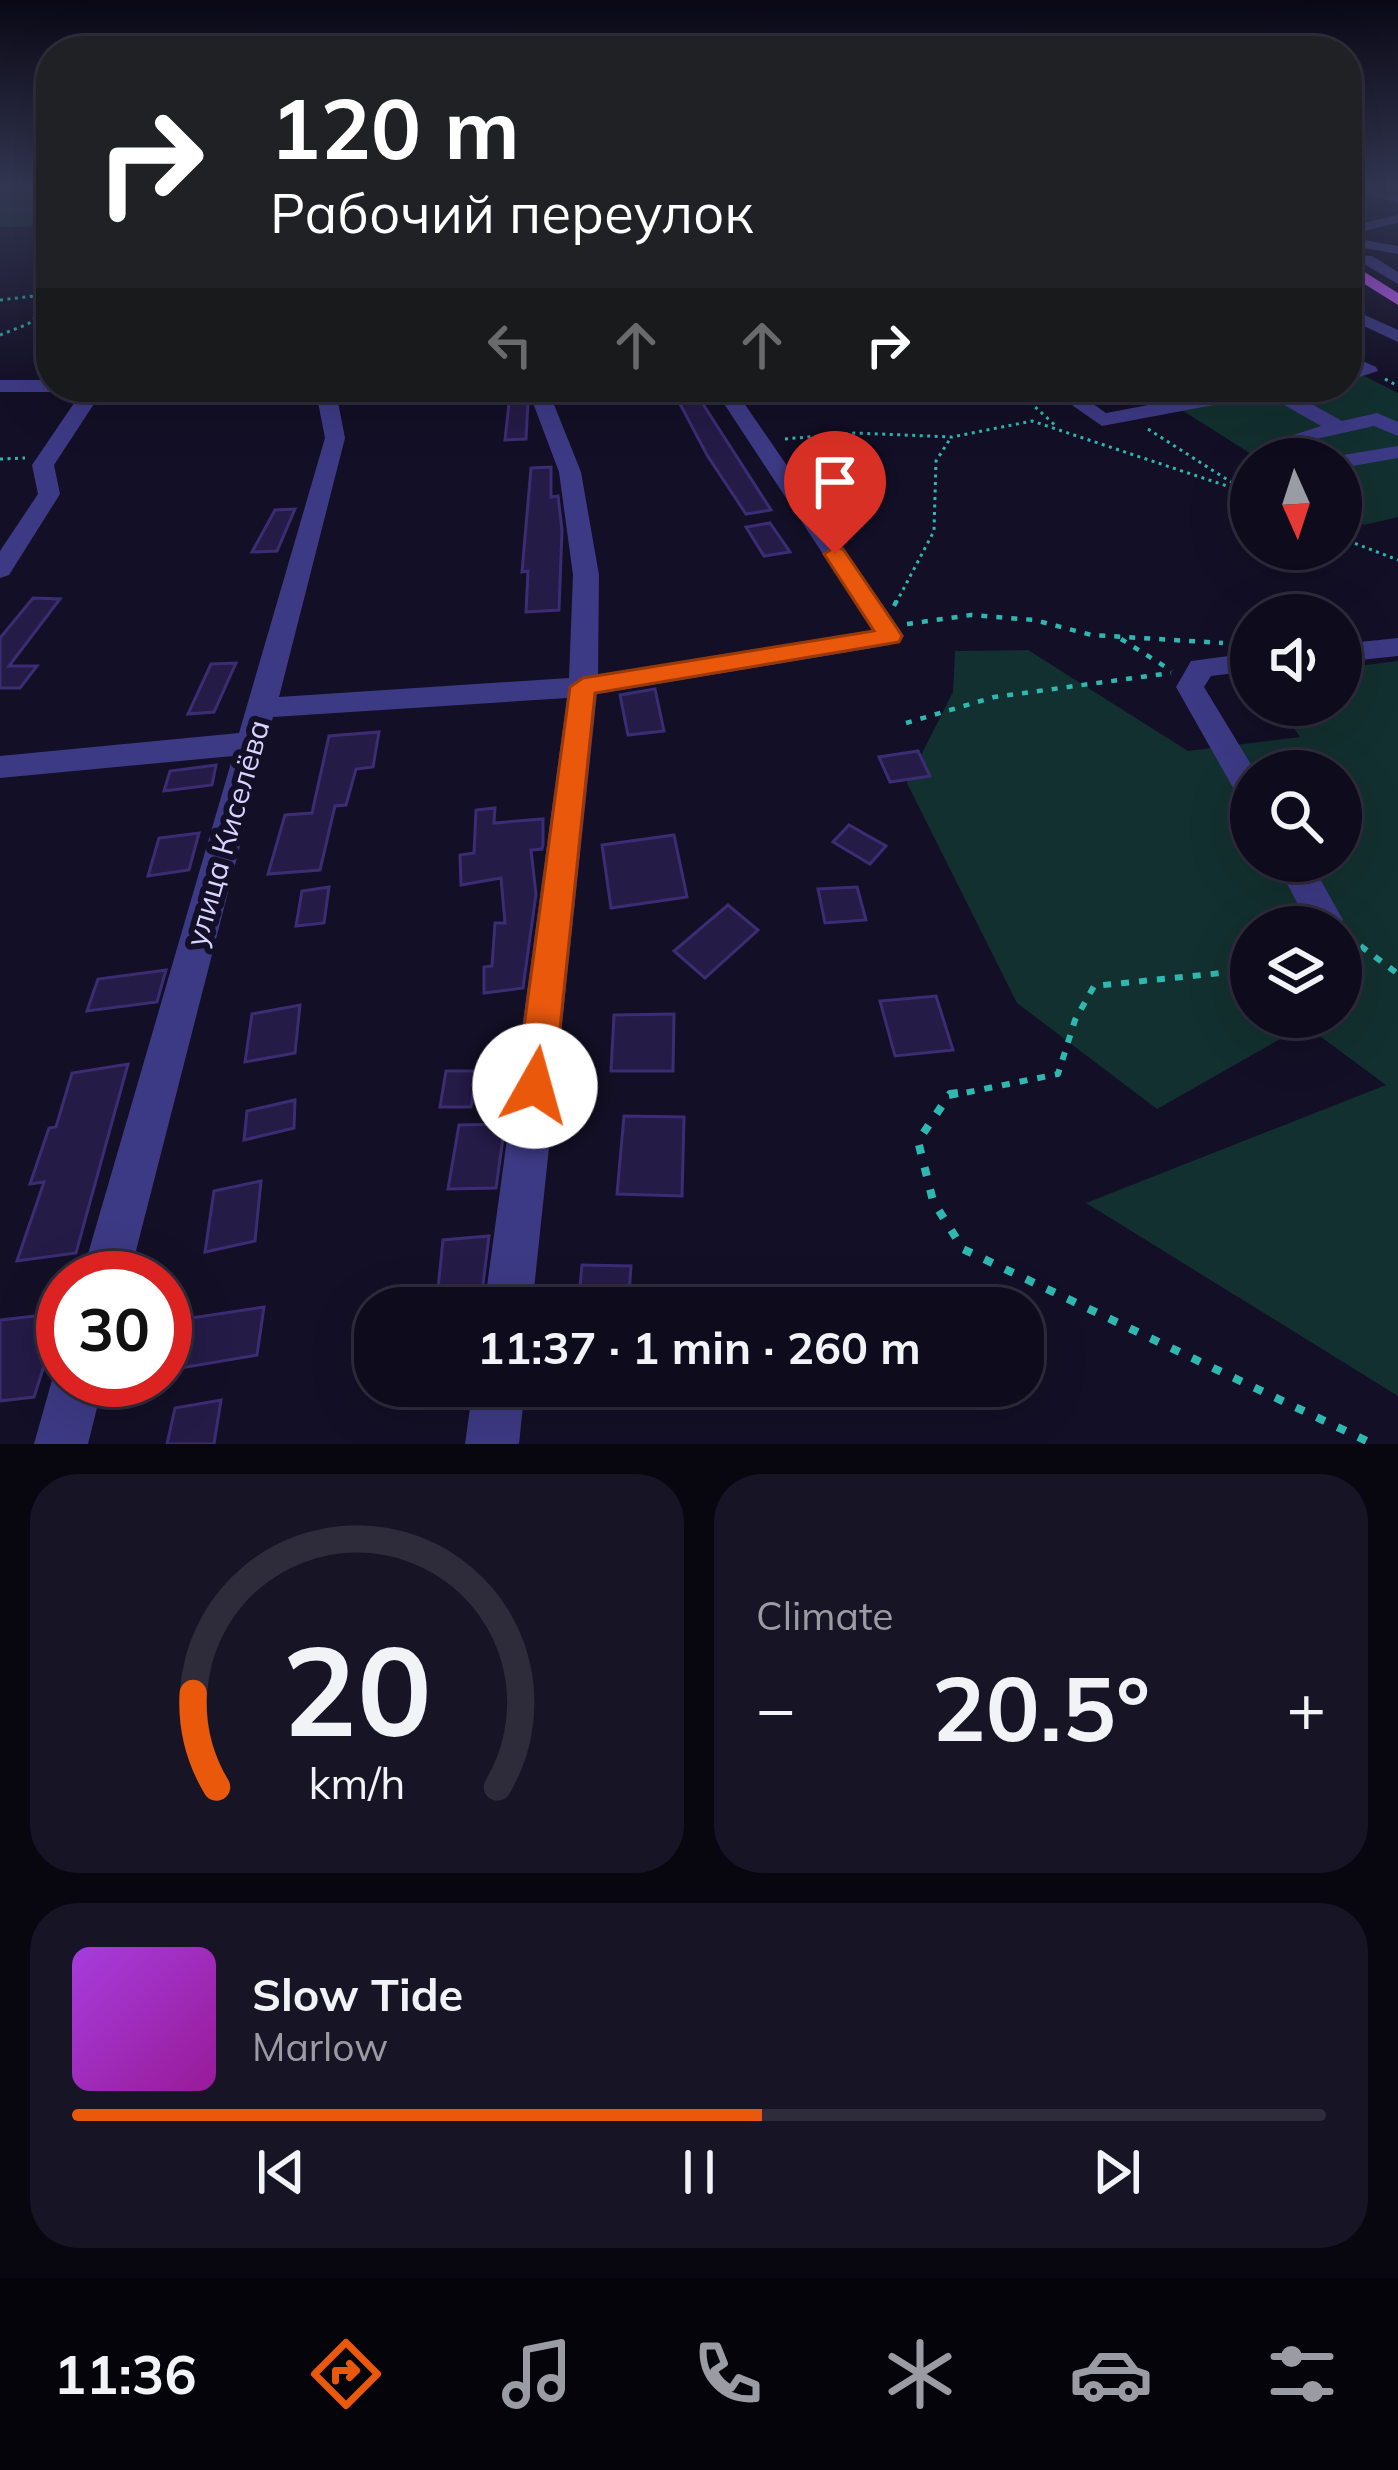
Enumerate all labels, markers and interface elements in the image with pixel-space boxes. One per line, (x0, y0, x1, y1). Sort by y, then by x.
text: 120 m (270, 75, 520, 180)
icon: right (72, 84, 228, 240)
text: Рабочий переулок (270, 179, 753, 247)
icon: left (477, 312, 543, 378)
icon: ahead (603, 312, 669, 378)
icon: ahead (729, 312, 795, 378)
icon: right (855, 312, 921, 378)
pin (784, 431, 886, 554)
north arrow (1230, 438, 1362, 570)
map controls (1230, 438, 1362, 1038)
icon: arrive (802, 449, 868, 515)
button: sound (1230, 594, 1362, 726)
street label: улица Киселёва (177, 715, 277, 951)
button: search (1230, 750, 1362, 882)
button: layers (1230, 906, 1362, 1038)
position arrow (472, 1023, 598, 1149)
speed limit sign: 30 (36, 1251, 192, 1407)
text: 11:37 · 1 min · 260 m (477, 1319, 921, 1375)
text: Climate (756, 1591, 894, 1640)
text: 20 (282, 1611, 432, 1767)
text: 20.5° (932, 1651, 1150, 1764)
text: − (756, 1666, 796, 1749)
text: + (1286, 1666, 1326, 1749)
text: km/h (308, 1755, 406, 1809)
text: Slow Tide (252, 1966, 463, 2022)
text: Marlow (252, 2022, 388, 2071)
icon: previous (248, 2139, 314, 2205)
icon: pause (666, 2139, 732, 2205)
icon: next (1084, 2139, 1150, 2205)
icon: directions (304, 2332, 388, 2416)
icon: music (495, 2332, 579, 2416)
icon: phone (686, 2332, 770, 2416)
icon: climate (878, 2332, 962, 2416)
icon: car (1069, 2332, 1153, 2416)
icon: filters (1260, 2332, 1344, 2416)
text: 11:36 (54, 2340, 197, 2408)

